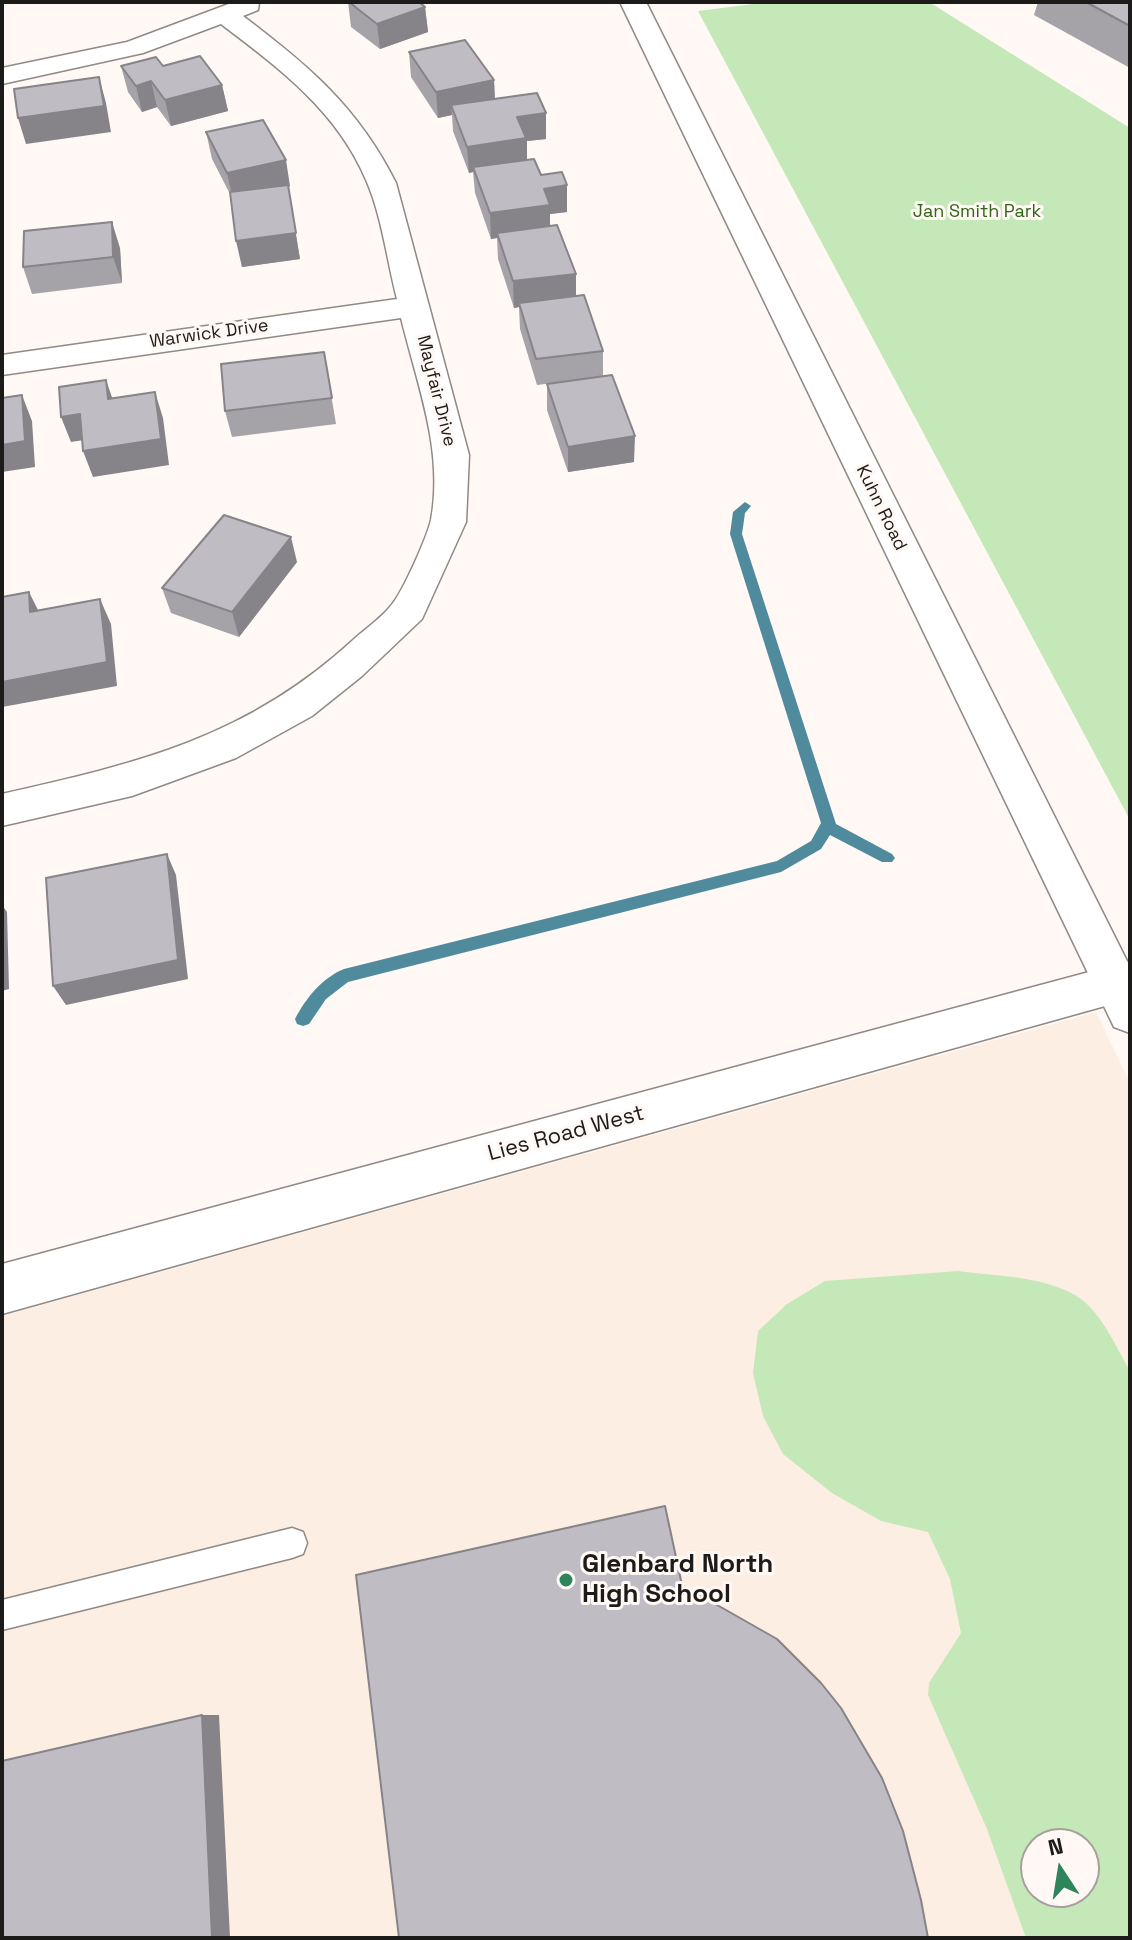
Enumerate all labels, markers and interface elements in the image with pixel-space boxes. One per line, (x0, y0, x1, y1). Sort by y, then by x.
park label: Jan Smith Park (913, 201, 1041, 223)
street label: Warwick Drive (148, 315, 270, 353)
street label: Mayfair Drive (412, 333, 460, 449)
street label: Kuhn Road (851, 462, 911, 554)
street label: Lies Road West (485, 1100, 647, 1168)
place label: Glenbard North High School (582, 1549, 773, 1610)
marker: Glenbard North High School (557, 1571, 575, 1589)
north arrow (1020, 1828, 1100, 1908)
text: N (1045, 1831, 1066, 1862)

